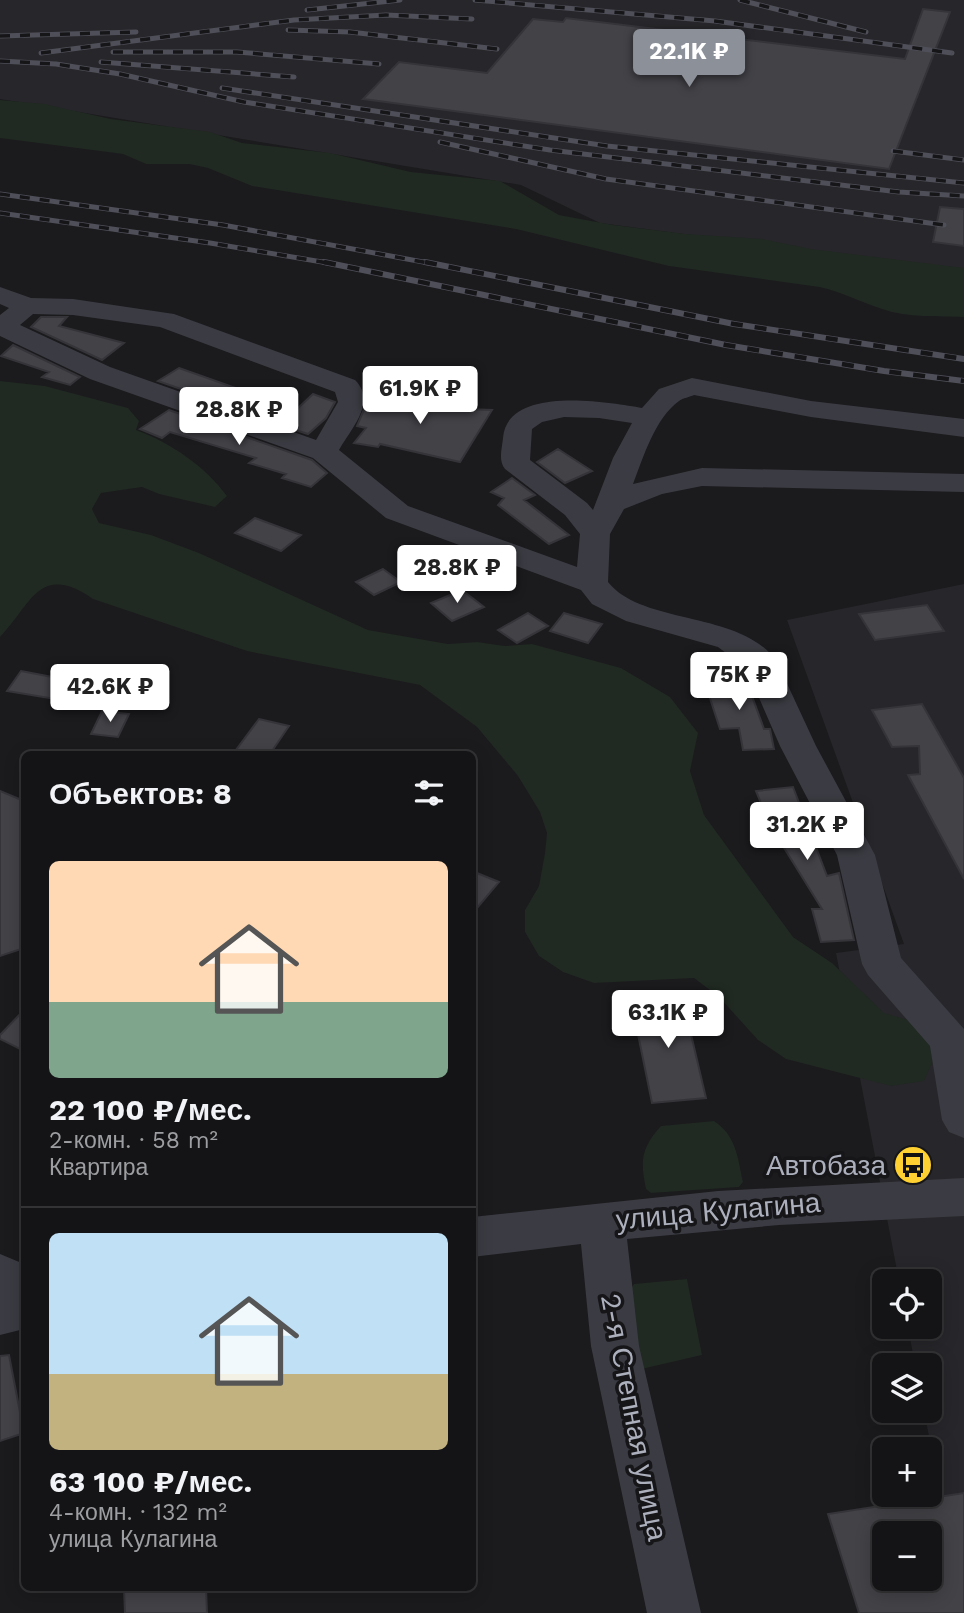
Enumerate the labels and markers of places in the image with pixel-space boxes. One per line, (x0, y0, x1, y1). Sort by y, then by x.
pin: 22.1K ₽ (624, 29, 754, 89)
pin: 61.9K ₽ (355, 366, 485, 426)
pin: 28.8K ₽ (174, 388, 304, 447)
pin: 28.8K ₽ (392, 546, 522, 605)
pin: 75K ₽ (690, 652, 788, 712)
pin: 42.6K ₽ (45, 664, 175, 724)
pin: 31.2K ₽ (742, 802, 872, 862)
pin: 63.1K ₽ (603, 990, 733, 1050)
bus stop icon: Автобаза (892, 1144, 934, 1186)
place label: Автобаза (766, 1149, 886, 1182)

